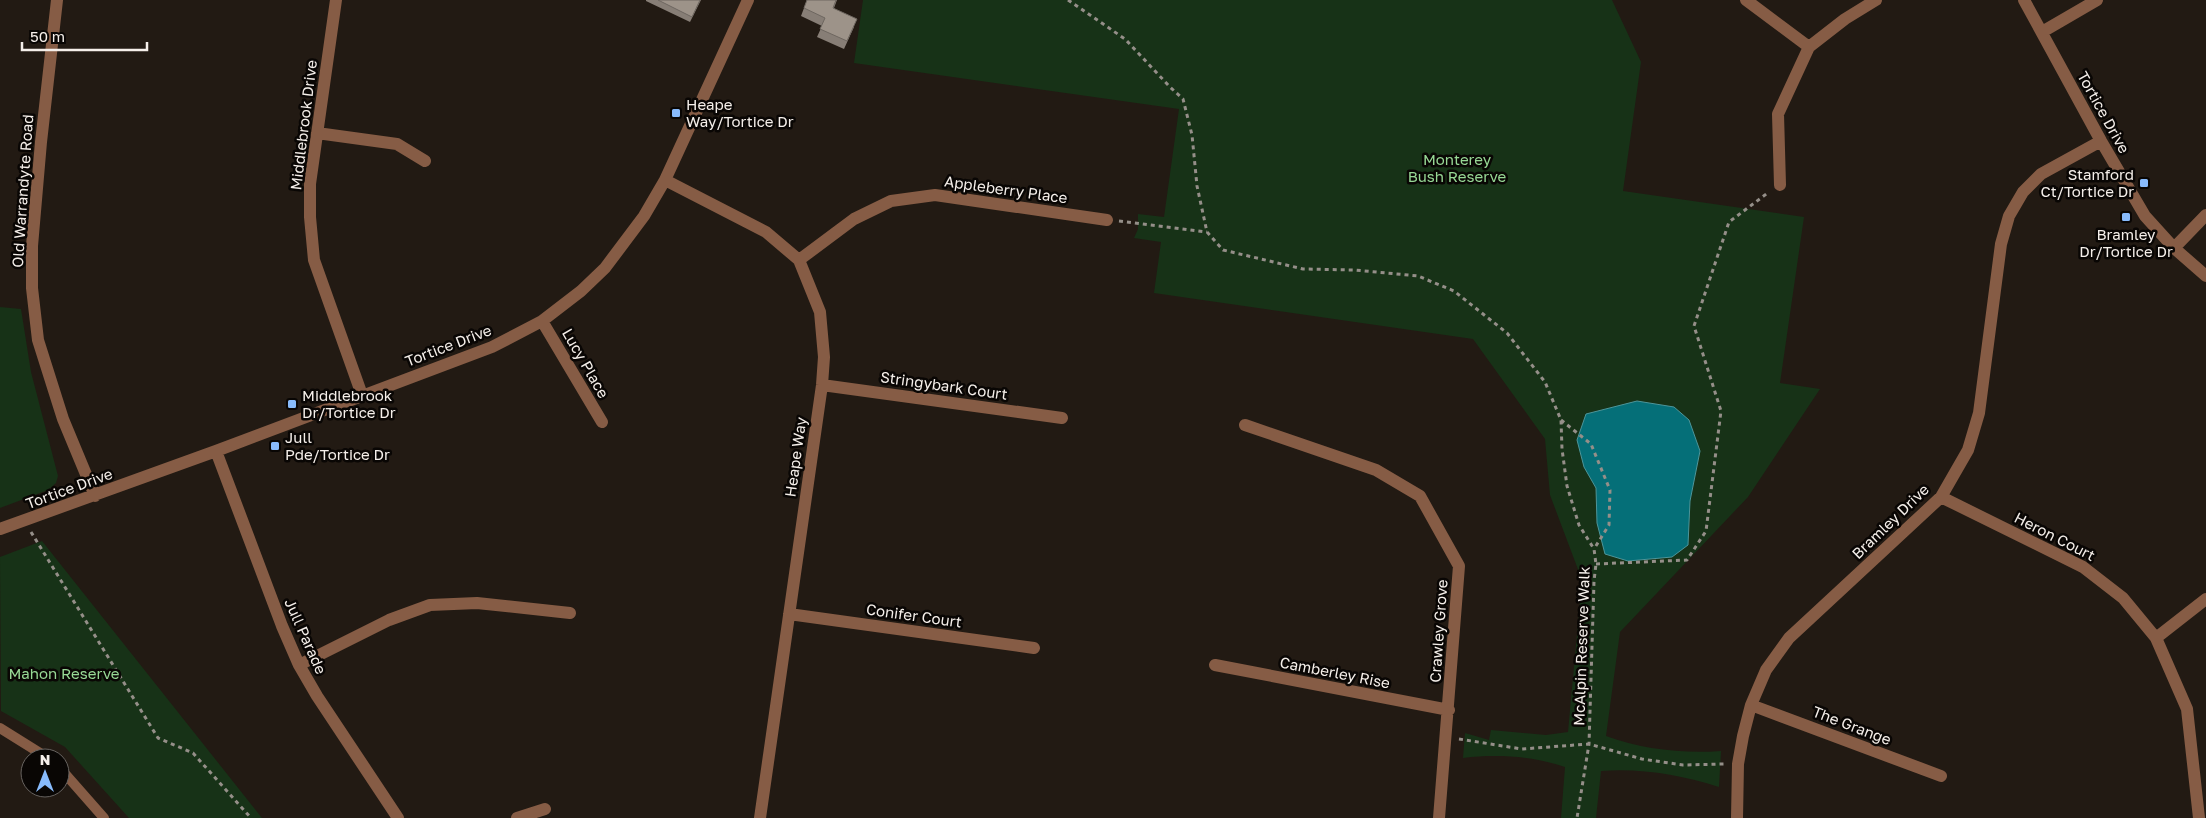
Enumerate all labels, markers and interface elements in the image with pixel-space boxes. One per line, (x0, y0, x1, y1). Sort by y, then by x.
scale bar (22, 20, 148, 52)
text: 50 m (30, 27, 65, 45)
street label: Middlebrook Drive (286, 59, 320, 191)
street label: Tortice Drive (2074, 68, 2134, 156)
place label: Heape Way/Tortice Dr (686, 95, 794, 130)
marker: Heape Way/Tortice Dr (670, 107, 682, 119)
street label: Old Warrandyte Road (8, 114, 36, 268)
park label: Monterey Bush Reserve (1408, 150, 1507, 185)
place label: Stamford Ct/Tortice Dr (2041, 165, 2134, 200)
street label: Appleberry Place (943, 171, 1069, 207)
marker: Stamford Ct/Tortice Dr (2138, 177, 2150, 189)
marker: Bramley Dr/Tortice Dr (2120, 211, 2132, 223)
place label: Bramley Dr/Tortice Dr (2079, 225, 2173, 260)
street label: Tortice Drive (402, 320, 494, 370)
street label: Lucy Place (559, 325, 613, 401)
street label: Stringybark Court (879, 367, 1009, 403)
place label: Middlebrook Dr/Tortice Dr (302, 386, 396, 421)
marker: Middlebrook Dr/Tortice Dr (286, 398, 298, 410)
street label: Heape Way (780, 415, 810, 498)
place label: Jull Pde/Tortice Dr (285, 428, 390, 463)
marker: Jull Pde/Tortice Dr (269, 440, 281, 452)
street label: Tortice Drive (23, 464, 115, 512)
street label: Bramley Drive (1848, 480, 1932, 562)
street label: Heron Court (2012, 508, 2098, 564)
street label: McAlpin Reserve Walk (1569, 565, 1593, 726)
street label: Crawley Grove (1425, 579, 1451, 683)
street label: Jull Parade (281, 595, 331, 677)
street label: Conifer Court (865, 599, 963, 631)
street label: Camberley Rise (1278, 652, 1392, 692)
park label: Mahon Reserve (8, 664, 120, 682)
street label: The Grange (1810, 702, 1894, 748)
north arrow (20, 748, 70, 798)
text: N (40, 751, 50, 768)

